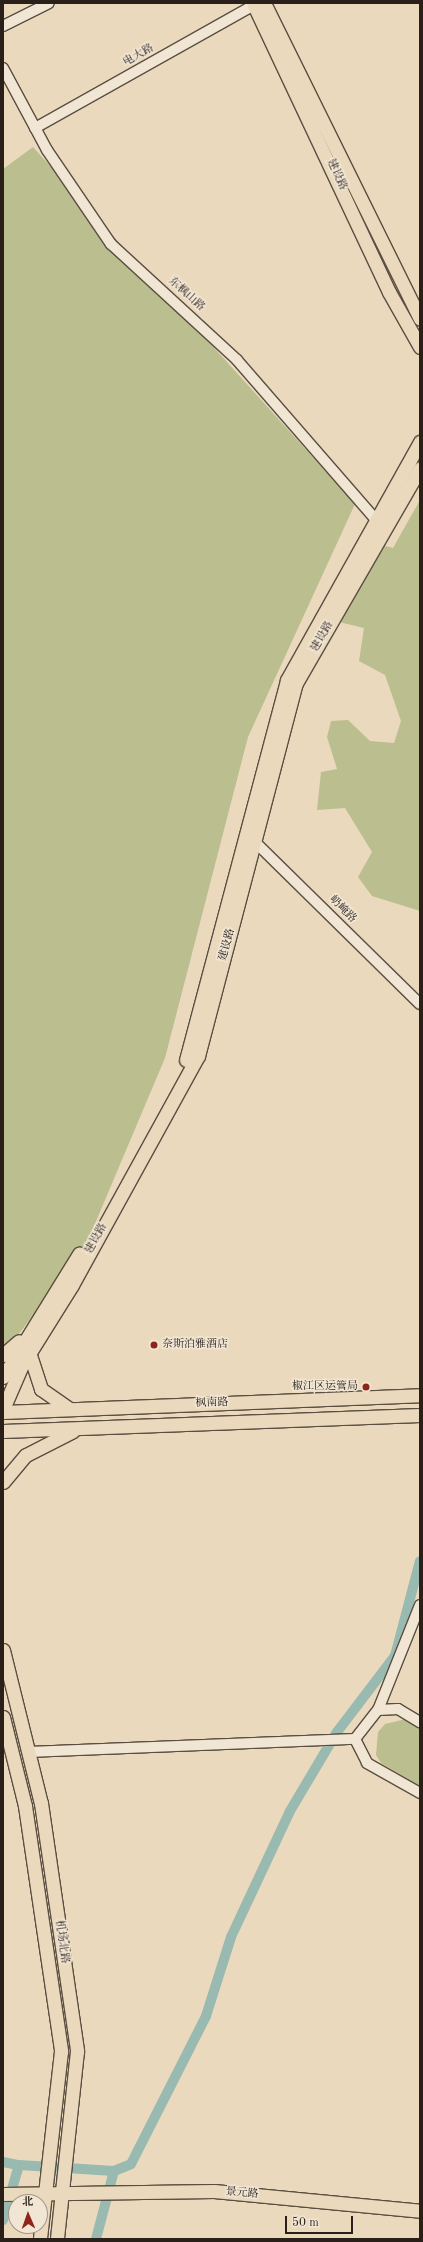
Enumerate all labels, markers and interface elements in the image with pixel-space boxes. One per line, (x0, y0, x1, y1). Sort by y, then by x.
street label: 电大路 (121, 42, 157, 70)
street label: 建设路 (323, 157, 349, 193)
street label: 东枫山路 (165, 275, 207, 315)
street label: 建设路 (309, 619, 337, 655)
street label: 屷崦路 (326, 894, 358, 926)
street label: 建设路 (217, 927, 239, 963)
street label: 建设路 (83, 1221, 111, 1257)
place label: 奈斯泊雅酒店 (162, 1338, 228, 1352)
marker: 奈斯泊雅酒店 (149, 1340, 159, 1350)
place label: 椒江区运管局 (292, 1380, 358, 1394)
marker: 椒江区运管局 (361, 1382, 371, 1392)
street label: 枫南路 (195, 1397, 229, 1411)
street label: 机场北路 (51, 1919, 71, 1965)
street label: 景元路 (225, 2186, 259, 2202)
north arrow (8, 2194, 48, 2234)
text: 北 (22, 2197, 33, 2208)
scale bar (287, 2208, 355, 2234)
text: 50 m (292, 2217, 319, 2229)

